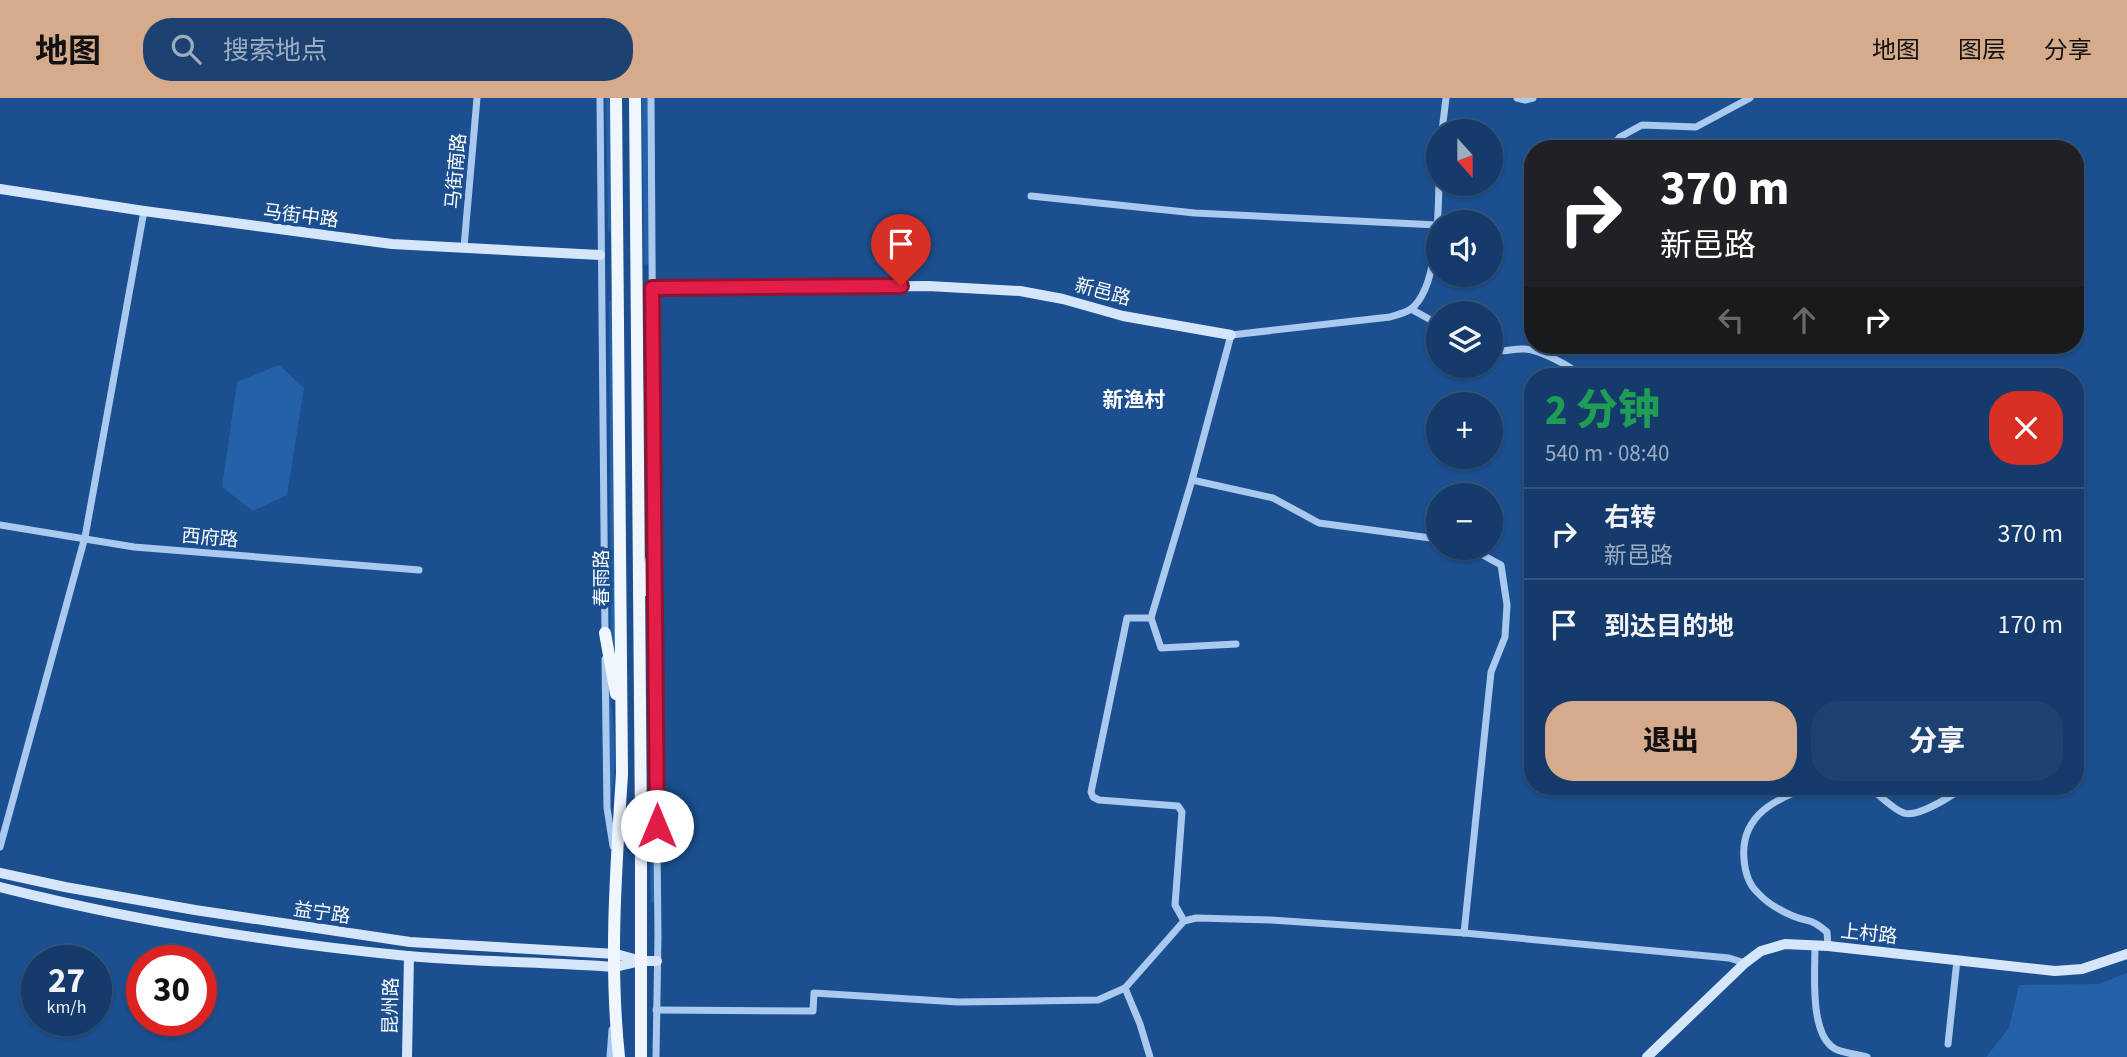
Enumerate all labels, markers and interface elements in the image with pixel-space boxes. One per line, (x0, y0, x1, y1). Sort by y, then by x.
search box (143, 18, 633, 81)
text: 地图 (35, 28, 101, 75)
icon: search (167, 30, 205, 68)
text: 搜索地点 (223, 32, 327, 69)
text: 地图 (1872, 33, 1920, 68)
text: 图层 (1958, 33, 2006, 68)
text: 分享 (2044, 33, 2092, 68)
north arrow (1426, 119, 1503, 196)
map controls (1426, 119, 1503, 560)
street label: 马街南路 (440, 132, 473, 210)
text: 370 m (1660, 154, 1789, 224)
icon: right (1545, 168, 1636, 259)
street label: 马街中路 (261, 198, 340, 235)
button: sound (1426, 210, 1503, 287)
pin (871, 214, 931, 286)
text: 新邑路 (1660, 223, 1756, 269)
icon: arrive (882, 225, 920, 263)
street label: 新邑路 (1072, 272, 1134, 313)
button: layers (1426, 301, 1503, 378)
icon: left (1712, 301, 1750, 339)
icon: ahead (1785, 301, 1823, 339)
icon: right (1858, 301, 1896, 339)
text: 2 分钟 (1545, 381, 1660, 441)
district label: 新渔村 (1103, 385, 1166, 415)
button: close (1989, 391, 2063, 465)
button: + (1426, 392, 1503, 469)
text: 540 m · 08:40 (1545, 437, 1669, 470)
button: − (1426, 483, 1503, 560)
text: 右转 (1604, 499, 1656, 536)
icon: right (1545, 515, 1583, 553)
text: 370 m (1997, 515, 2063, 552)
street label: 西府路 (180, 523, 239, 554)
text: 新邑路 (1604, 539, 1673, 572)
street label: 春雨路 (589, 549, 616, 607)
icon: arrive (1545, 606, 1583, 644)
text: 170 m (1997, 606, 2063, 643)
text: 到达目的地 (1604, 608, 1734, 645)
button: 退出 (1545, 701, 1797, 781)
button: 分享 (1811, 701, 2063, 781)
position arrow (620, 789, 694, 863)
street label: 益宁路 (292, 896, 352, 931)
street label: 上村路 (1839, 918, 1899, 951)
speed limit sign: 30 (126, 945, 217, 1036)
text: 27 (48, 956, 85, 1006)
street label: 昆州路 (378, 977, 405, 1035)
text: km/h (47, 995, 86, 1020)

